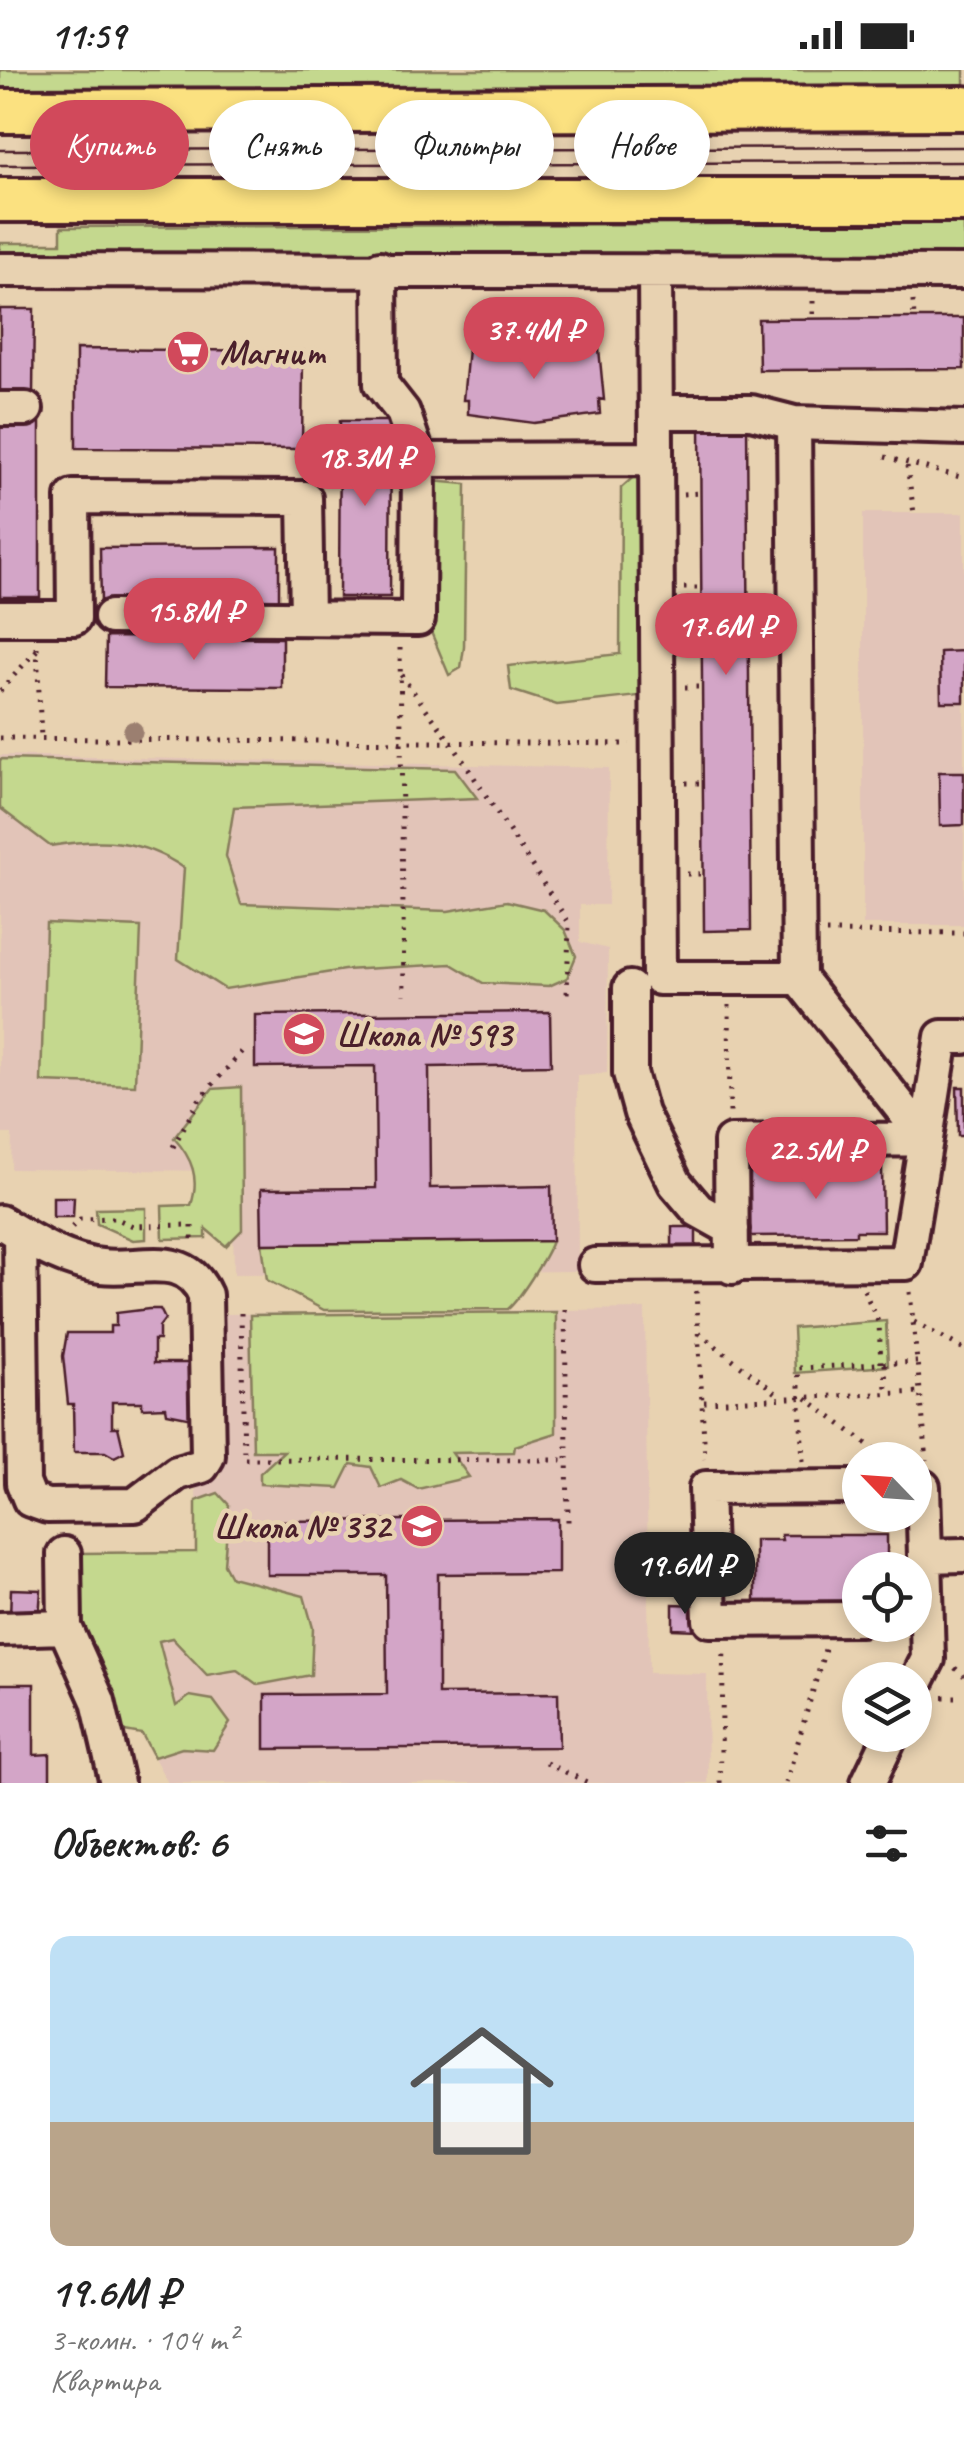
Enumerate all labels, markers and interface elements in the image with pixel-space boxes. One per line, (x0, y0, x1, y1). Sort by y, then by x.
text: 11:59 (50, 12, 125, 59)
chip: Купить (30, 100, 189, 190)
chip: Снять (209, 100, 355, 190)
chip: Фильтры (375, 100, 554, 190)
chip: Новое (574, 100, 710, 190)
pin: 37.4M ₽ (442, 297, 626, 382)
text: 37.4M ₽ (485, 309, 583, 350)
supermarket icon: Магнит (165, 329, 211, 375)
place label: Магнит (220, 330, 326, 375)
pin: 18.3M ₽ (273, 424, 457, 509)
text: 18.3M ₽ (316, 436, 414, 477)
pin: 15.8M ₽ (102, 578, 286, 663)
text: 15.8M ₽ (146, 590, 242, 631)
pin: 17.6M ₽ (634, 593, 818, 678)
text: 17.6M ₽ (677, 605, 775, 646)
school or university icon: Школа № 593 (281, 1011, 327, 1057)
place label: Школа № 593 (336, 1012, 515, 1057)
pin: 22.5M ₽ (724, 1117, 908, 1202)
text: 22.5M ₽ (768, 1129, 864, 1170)
north arrow (842, 1442, 932, 1532)
map controls (842, 1442, 932, 1752)
school or university icon: Школа № 332 (399, 1503, 445, 1549)
place label: Школа № 332 (213, 1504, 393, 1549)
pin: 19.6M ₽ (593, 1532, 777, 1617)
text: 19.6M ₽ (636, 1544, 734, 1585)
button: locate (842, 1552, 932, 1642)
button: layers (842, 1662, 932, 1752)
icon: filters (859, 1816, 914, 1871)
text: Объектов: 6 (50, 1817, 227, 1870)
icon: home (392, 2001, 572, 2181)
text: 19.6M ₽ (50, 2266, 178, 2319)
text: 3-комн. · 104 m² (50, 2319, 237, 2360)
text: Квартира (50, 2360, 159, 2401)

